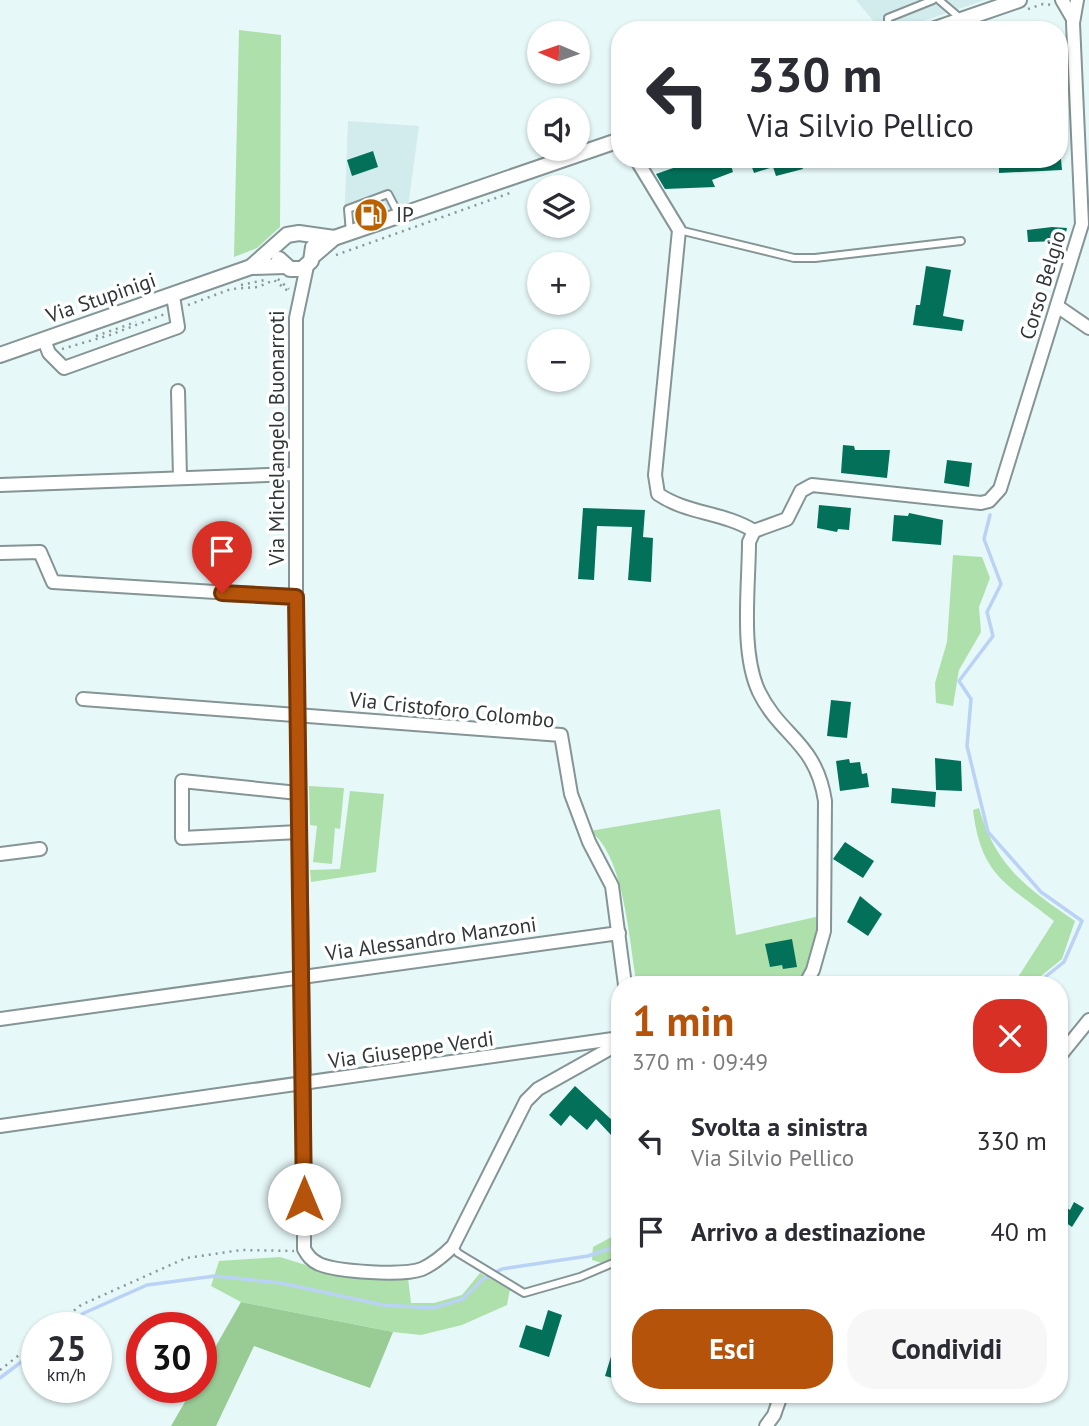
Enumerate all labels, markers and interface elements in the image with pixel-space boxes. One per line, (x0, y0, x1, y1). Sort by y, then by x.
north arrow (527, 21, 590, 84)
map controls (527, 21, 590, 392)
text: 330 m (747, 42, 882, 106)
icon: left (632, 49, 723, 140)
button: sound (527, 98, 590, 161)
text: Via Silvio Pellico (747, 104, 974, 146)
button: layers (527, 175, 590, 238)
fuel station icon: IP (352, 196, 390, 234)
place label: IP (396, 201, 414, 228)
street label: Corso Belgio (1013, 227, 1072, 343)
button: + (527, 252, 590, 315)
street label: Via Stupinigi (42, 266, 159, 329)
street label: Via Michelangelo Buonarroti (263, 310, 290, 567)
button: − (527, 329, 590, 392)
pin (192, 521, 252, 593)
icon: arrive (203, 532, 241, 570)
street label: Via Cristoforo Colombo (347, 685, 556, 734)
street label: Via Alessandro Manzoni (323, 910, 538, 967)
text: 1 min (632, 993, 734, 1048)
button: close (973, 999, 1047, 1073)
street label: Via Giuseppe Verdi (326, 1025, 495, 1075)
text: 370 m · 09:49 (632, 1047, 768, 1076)
text: Svolta a sinistra (691, 1110, 868, 1143)
icon: left (632, 1122, 670, 1160)
text: 330 m (976, 1124, 1047, 1157)
text: Via Silvio Pellico (691, 1143, 854, 1172)
position arrow (267, 1162, 341, 1236)
icon: arrive (632, 1213, 670, 1251)
text: Arrivo a destinazione (691, 1215, 926, 1248)
text: 40 m (991, 1215, 1047, 1248)
button: Esci (632, 1309, 833, 1389)
button: Condividi (847, 1309, 1047, 1389)
speed limit sign: 30 (126, 1312, 217, 1403)
text: 25 (47, 1325, 86, 1371)
text: km/h (47, 1363, 86, 1386)

